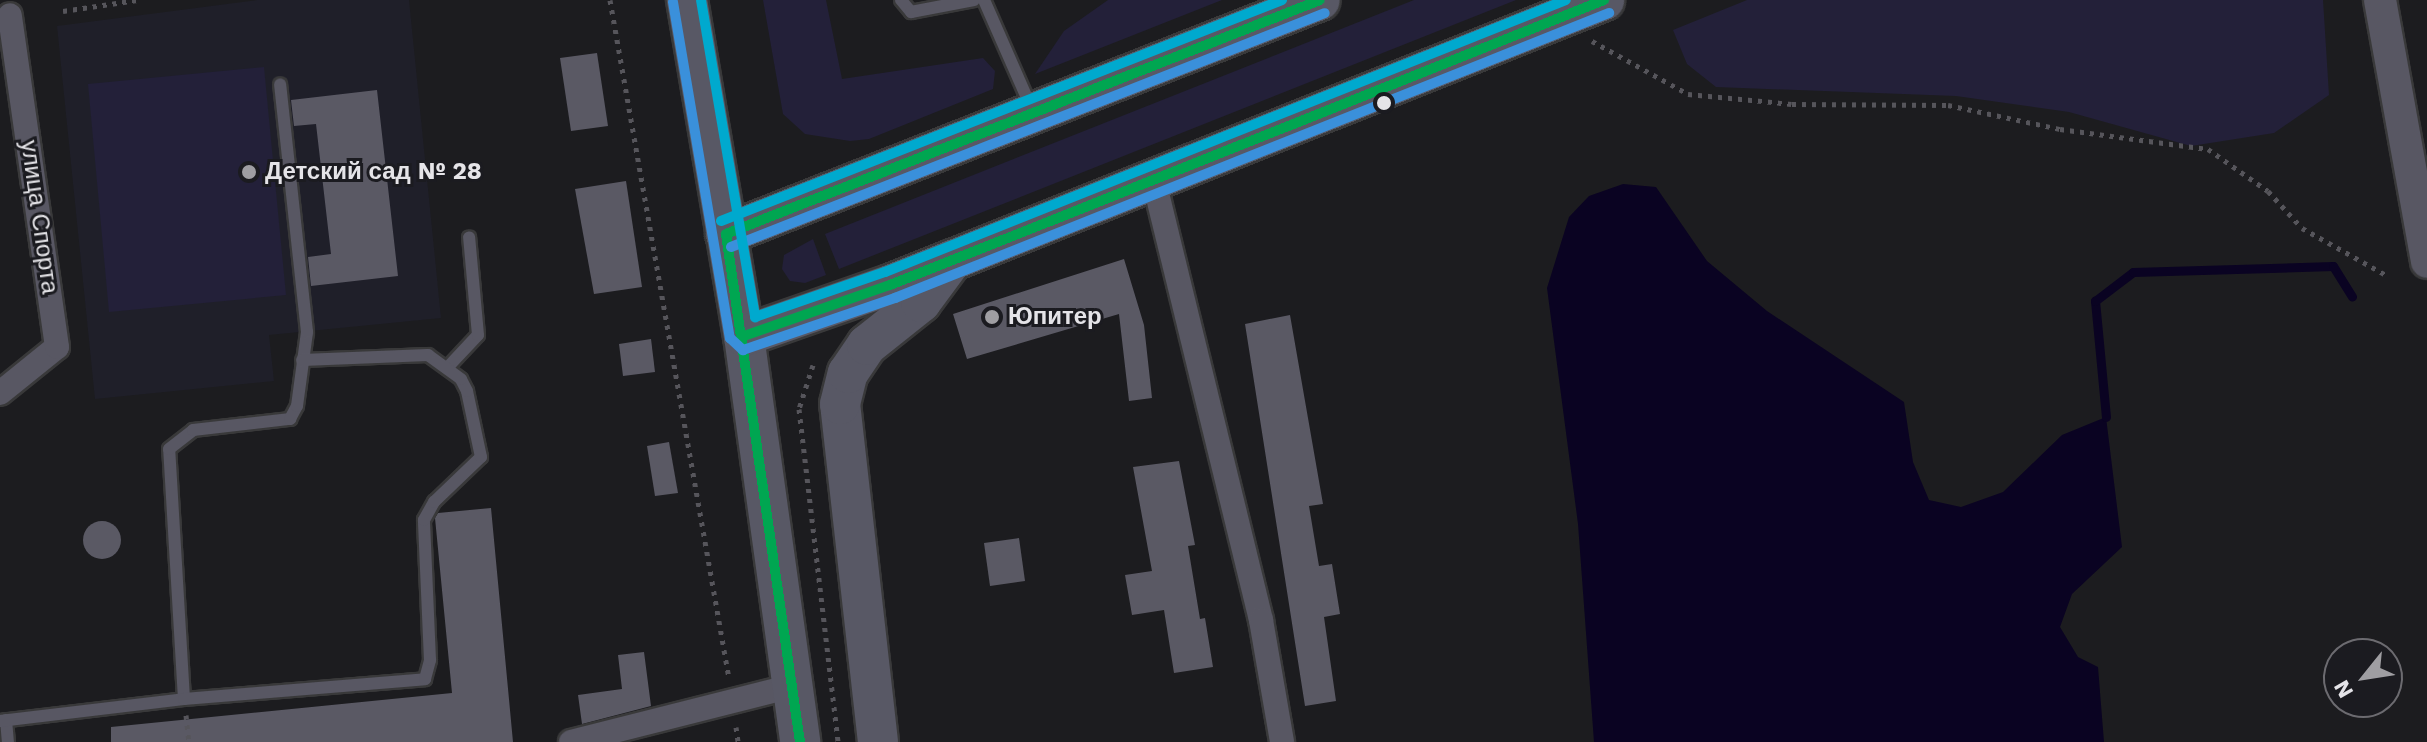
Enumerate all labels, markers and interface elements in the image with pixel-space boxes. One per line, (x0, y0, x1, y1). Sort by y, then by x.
unlabelled marker (1376, 95, 1392, 111)
street label: улица Спорта (14, 138, 64, 296)
place label: Детский сад № 28 (265, 158, 482, 186)
marker: Детский сад № 28 (240, 163, 258, 181)
place label: Юпитер (1008, 303, 1102, 331)
marker: Юпитер (983, 308, 1001, 326)
north arrow (2323, 638, 2403, 718)
text: N (2329, 676, 2358, 703)

